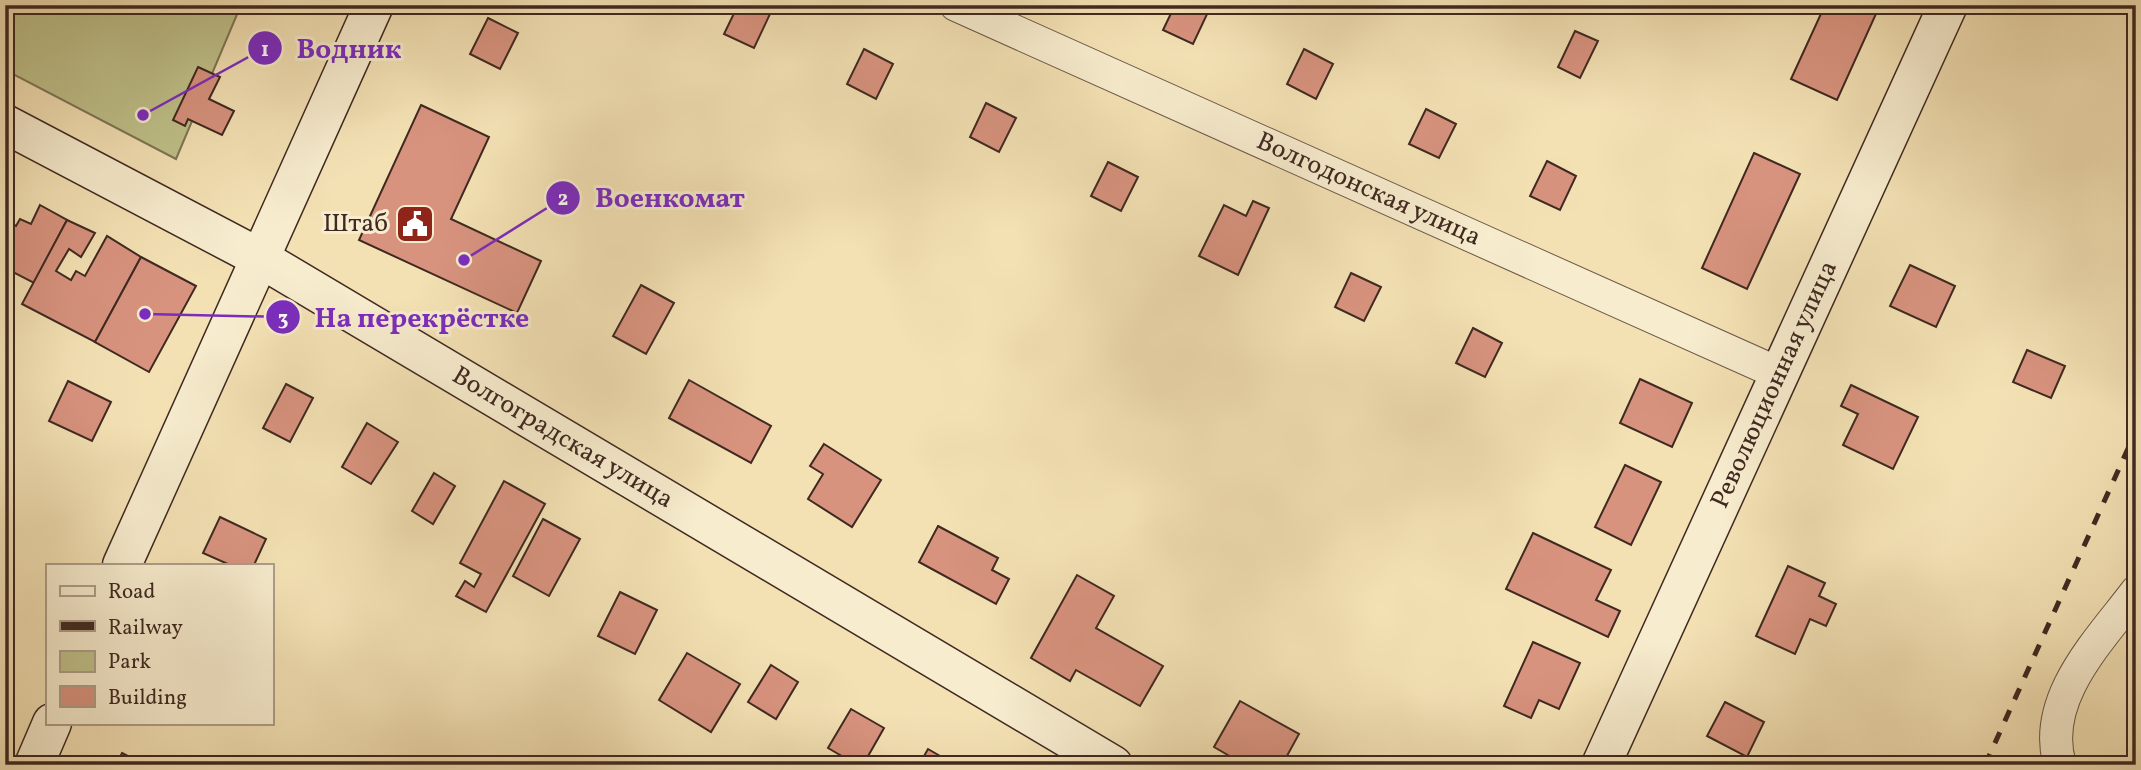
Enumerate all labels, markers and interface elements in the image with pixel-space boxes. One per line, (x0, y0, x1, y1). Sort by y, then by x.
callout: Водник (247, 24, 415, 73)
text: Водник (297, 31, 402, 70)
text: 1 (261, 36, 269, 65)
street label: Волгодонская улица (1251, 124, 1487, 256)
callout: Военкомат (546, 173, 759, 222)
text: Военкомат (595, 180, 746, 219)
text: 2 (558, 185, 568, 214)
public building icon: Штаб (394, 203, 436, 245)
place label: Штаб (323, 206, 388, 242)
street label: Революционная улица (1702, 255, 1847, 514)
callout: На перекрёстке (266, 293, 544, 342)
text: На перекрёстке (315, 300, 529, 339)
text: 3 (278, 305, 288, 334)
street label: Волгоградская улица (445, 358, 680, 518)
legend (46, 564, 273, 724)
text: Road (108, 578, 155, 607)
text: Railway (108, 614, 184, 643)
text: Park (108, 648, 151, 677)
text: Building (108, 684, 187, 713)

